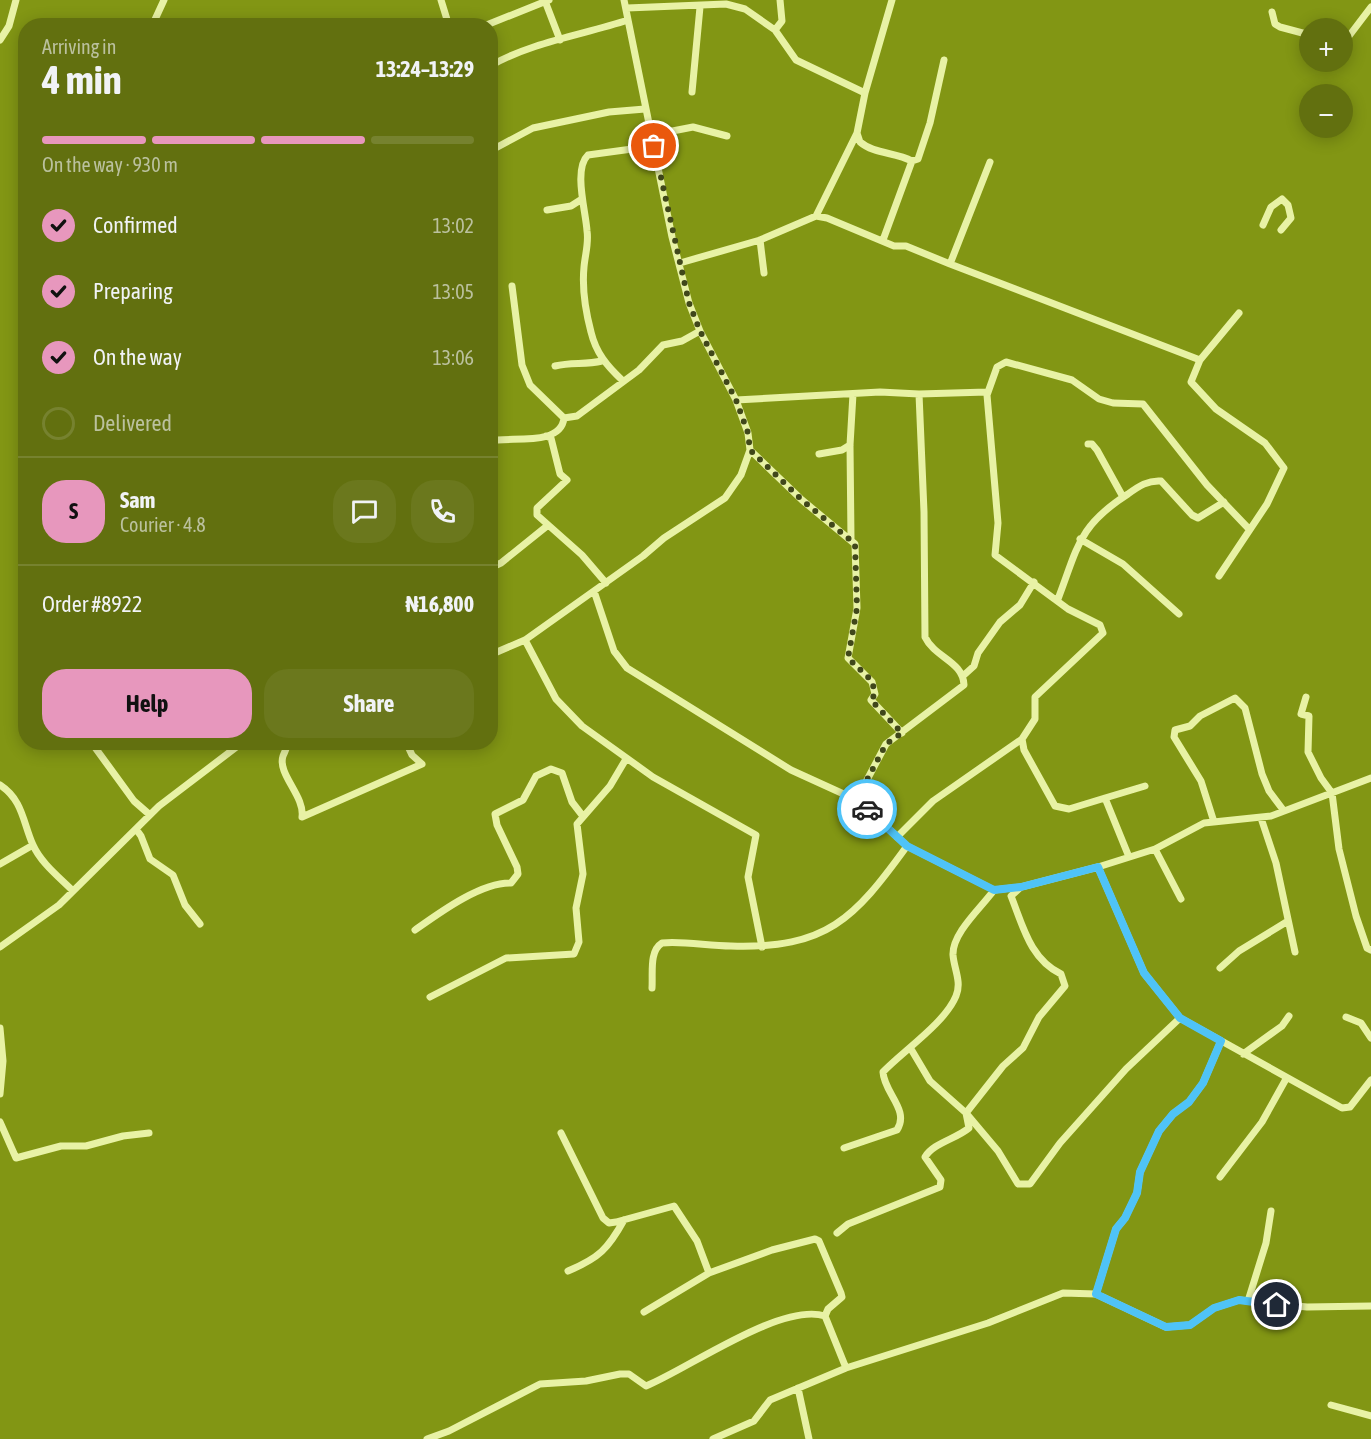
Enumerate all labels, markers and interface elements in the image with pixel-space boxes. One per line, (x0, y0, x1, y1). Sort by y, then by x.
map controls (1299, 18, 1353, 138)
button: + (1299, 18, 1353, 72)
text: Arriving in (42, 35, 116, 58)
text: 13:24–13:29 (376, 56, 474, 82)
text: 4 min (42, 58, 122, 102)
button: − (1299, 84, 1353, 138)
pin (628, 120, 679, 171)
icon: bag (637, 129, 670, 162)
text: On the way · 930 m (42, 153, 178, 176)
icon: check (42, 209, 75, 242)
text: Confirmed (93, 212, 178, 238)
text: 13:02 (432, 214, 474, 237)
icon: check (42, 275, 75, 308)
text: Preparing (93, 278, 173, 304)
text: 13:05 (432, 280, 474, 303)
icon: check (42, 341, 75, 374)
text: On the way (93, 344, 182, 370)
text: 13:06 (432, 346, 474, 369)
text: Delivered (93, 410, 172, 436)
button: chat (333, 480, 396, 543)
button: phone (411, 480, 474, 543)
text: Sam (120, 487, 155, 513)
text: S (69, 498, 78, 524)
text: Courier · 4.8 (120, 513, 206, 536)
text: Order #8922 (42, 591, 142, 617)
text: ₦16,800 (405, 591, 474, 617)
button: Help (42, 669, 252, 738)
button: Share (264, 669, 474, 738)
courier (837, 779, 897, 839)
icon: car (851, 793, 884, 826)
pin (1251, 1279, 1302, 1330)
icon: home (1260, 1288, 1293, 1321)

